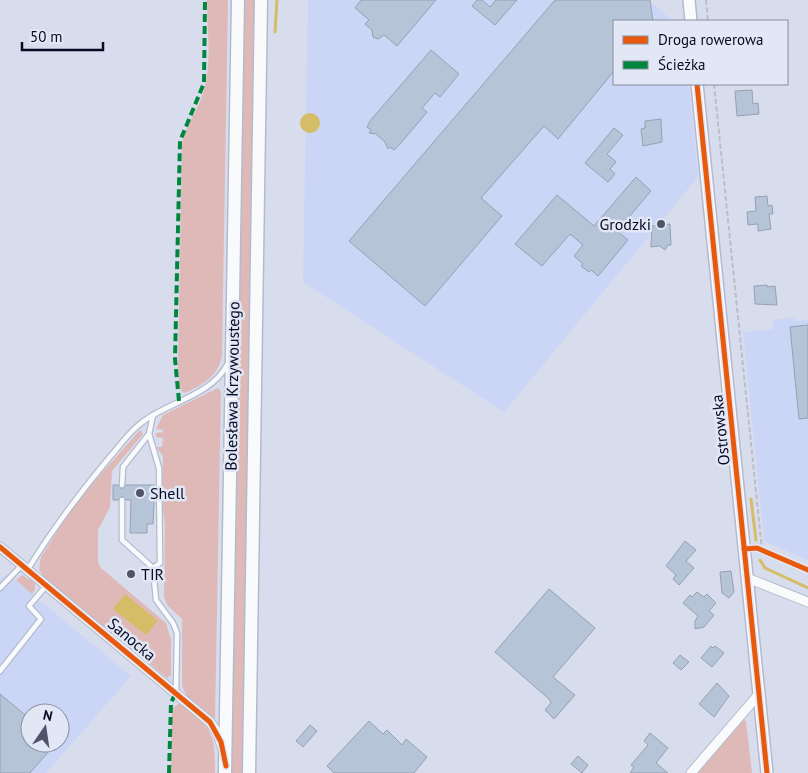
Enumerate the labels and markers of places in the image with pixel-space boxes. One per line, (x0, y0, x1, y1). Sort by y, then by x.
place label: Grodzki (599, 214, 651, 234)
marker: Grodzki (655, 218, 667, 230)
place label: Shell (150, 483, 185, 503)
marker: Shell (134, 487, 146, 499)
place label: TIR (141, 564, 164, 584)
marker: TIR (125, 568, 137, 580)

